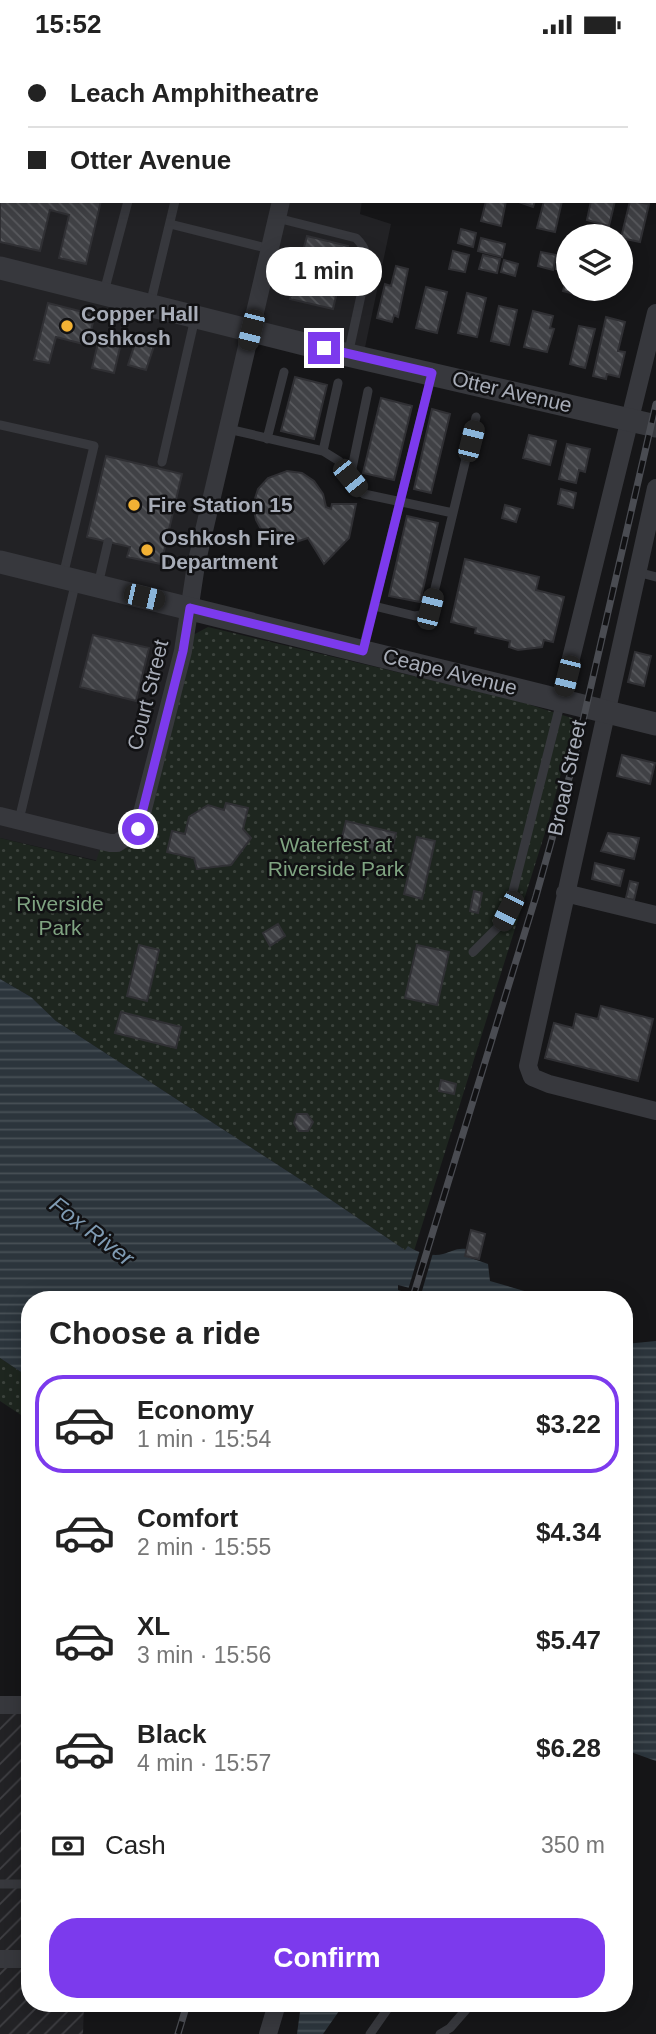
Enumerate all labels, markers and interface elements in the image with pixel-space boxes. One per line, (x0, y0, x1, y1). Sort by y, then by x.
text: 15:52 (35, 9, 102, 39)
text: Leach Amphitheatre (70, 78, 319, 108)
text: Otter Avenue (70, 145, 231, 175)
map controls (556, 224, 633, 301)
button: layers (556, 224, 633, 301)
callout: 1 min (266, 247, 382, 295)
text: 1 min (294, 258, 354, 284)
place label: Copper Hall Oshkosh (81, 302, 199, 349)
car (236, 307, 267, 353)
marker: Copper Hall Oshkosh (59, 318, 75, 334)
route end (308, 332, 340, 364)
street label: Otter Avenue (450, 367, 574, 416)
car (456, 418, 487, 464)
car (329, 455, 372, 501)
place label: Fire Station 15 (148, 493, 293, 516)
marker: Fire Station 15 (126, 497, 142, 513)
place label: Oshkosh Fire Department (161, 526, 295, 573)
marker: Oshkosh Fire Department (139, 542, 155, 558)
car (122, 582, 167, 612)
car (415, 586, 446, 632)
street label: Court Street (123, 637, 172, 753)
street label: Ceape Avenue (381, 644, 520, 699)
car (552, 653, 583, 699)
street label: Broad Street (543, 718, 590, 838)
route start (122, 813, 154, 845)
park label: Waterfest at Riverside Park (268, 833, 405, 880)
car (490, 888, 527, 934)
park label: Riverside Park (16, 892, 104, 939)
water label: Fox River (45, 1191, 140, 1272)
text: Choose a ride (49, 1315, 261, 1351)
icon: car (53, 1393, 116, 1456)
text: Economy (137, 1395, 254, 1425)
text: $3.22 (536, 1409, 601, 1439)
text: 1 min · 15:54 (137, 1426, 271, 1452)
icon: car (53, 1501, 116, 1564)
text: Comfort (137, 1503, 238, 1533)
text: $4.34 (536, 1517, 601, 1547)
text: 2 min · 15:55 (137, 1534, 271, 1560)
icon: car (53, 1609, 116, 1672)
text: XL (137, 1611, 170, 1641)
text: $5.47 (536, 1625, 601, 1655)
text: 3 min · 15:56 (137, 1642, 271, 1668)
icon: car (53, 1717, 116, 1780)
text: Black (137, 1719, 206, 1749)
text: $6.28 (536, 1733, 601, 1763)
text: 4 min · 15:57 (137, 1750, 271, 1776)
icon: cash (49, 1827, 87, 1865)
text: Cash (105, 1830, 166, 1860)
text: 350 m (541, 1832, 605, 1858)
button: Confirm (49, 1918, 605, 1998)

